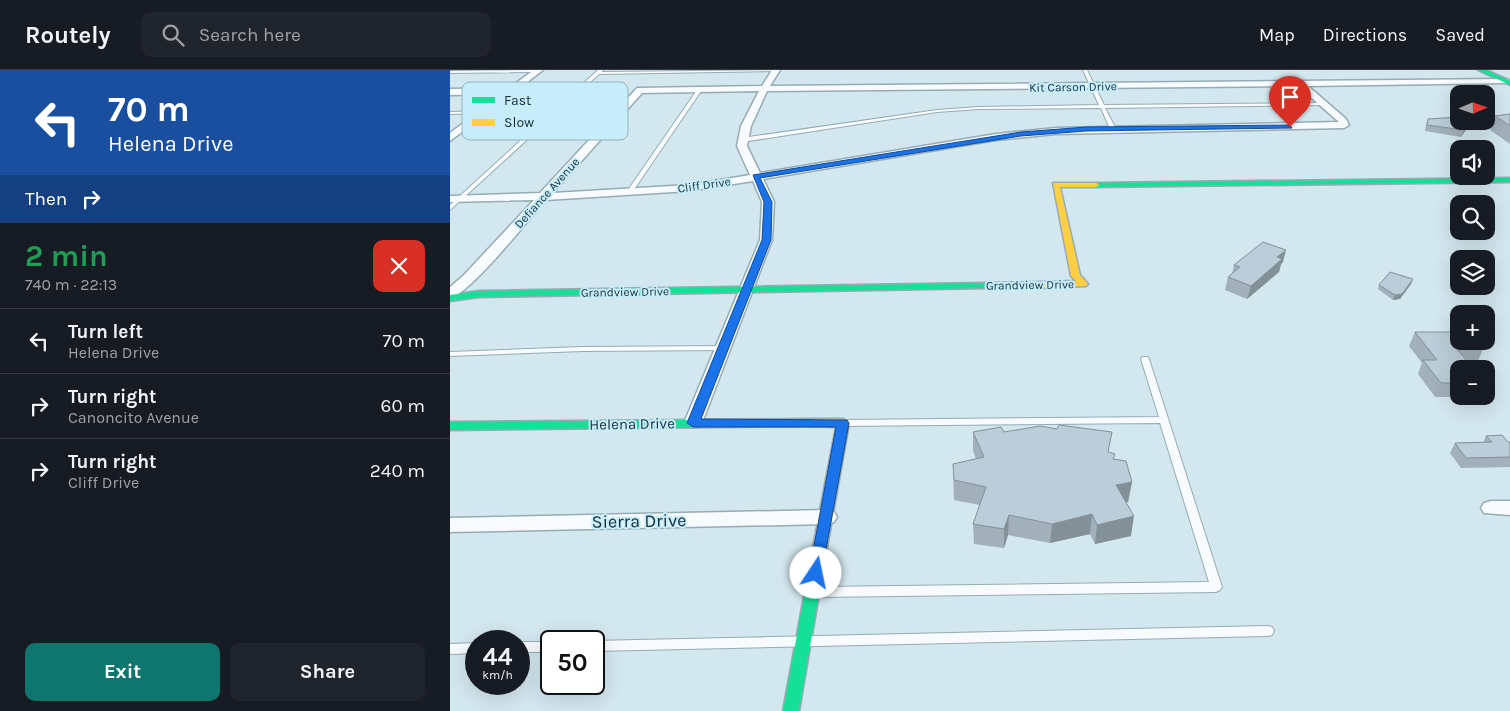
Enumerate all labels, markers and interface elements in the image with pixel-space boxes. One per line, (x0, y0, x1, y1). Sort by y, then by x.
search box (141, 12, 491, 57)
text: Routely (25, 21, 111, 49)
icon: search (159, 21, 187, 49)
text: Search here (199, 24, 301, 46)
text: Map (1259, 24, 1295, 46)
text: Directions (1323, 24, 1407, 46)
text: Saved (1435, 24, 1485, 46)
pin (1269, 76, 1311, 127)
street label: Kit Carson Drive (1029, 79, 1117, 95)
legend (462, 82, 628, 140)
icon: arrive (1276, 83, 1304, 111)
north arrow (1450, 85, 1495, 130)
map controls (1450, 85, 1495, 405)
text: 70 m (108, 89, 190, 130)
icon: left (25, 90, 90, 155)
text: Fast (504, 92, 531, 109)
text: Slow (504, 114, 534, 131)
text: Helena Drive (108, 131, 233, 157)
button: sound (1450, 140, 1495, 185)
street label: Defiance Avenue (512, 155, 582, 231)
street label: Cliff Drive (677, 174, 731, 196)
icon: right (77, 185, 105, 213)
text: Then (25, 188, 67, 210)
button: search (1450, 195, 1495, 240)
text: 2 min (25, 238, 108, 274)
button: close (373, 240, 425, 292)
button: layers (1450, 250, 1495, 295)
text: 740 m · 22:13 (25, 275, 117, 294)
street label: Grandview Drive (986, 277, 1074, 293)
street label: Grandview Drive (581, 284, 669, 300)
button: + (1450, 305, 1495, 350)
text: Turn left (68, 321, 143, 343)
icon: left (25, 327, 53, 355)
text: 70 m (383, 330, 425, 352)
text: Helena Drive (68, 343, 159, 362)
button: − (1450, 360, 1495, 405)
text: Turn right (68, 386, 157, 408)
icon: right (25, 392, 53, 420)
text: 60 m (381, 395, 425, 417)
text: Canoncito Avenue (68, 408, 199, 427)
street label: Helena Drive (589, 414, 675, 434)
text: Turn right (68, 451, 157, 473)
icon: right (25, 457, 53, 485)
text: 240 m (370, 460, 425, 482)
text: Cliff Drive (68, 473, 139, 492)
street label: Sierra Drive (591, 509, 687, 533)
position arrow (789, 546, 841, 598)
speed limit sign: 50 (540, 630, 605, 695)
text: 44 (483, 642, 512, 671)
button: Exit (25, 643, 220, 701)
button: Share (230, 643, 425, 701)
text: km/h (482, 668, 513, 682)

